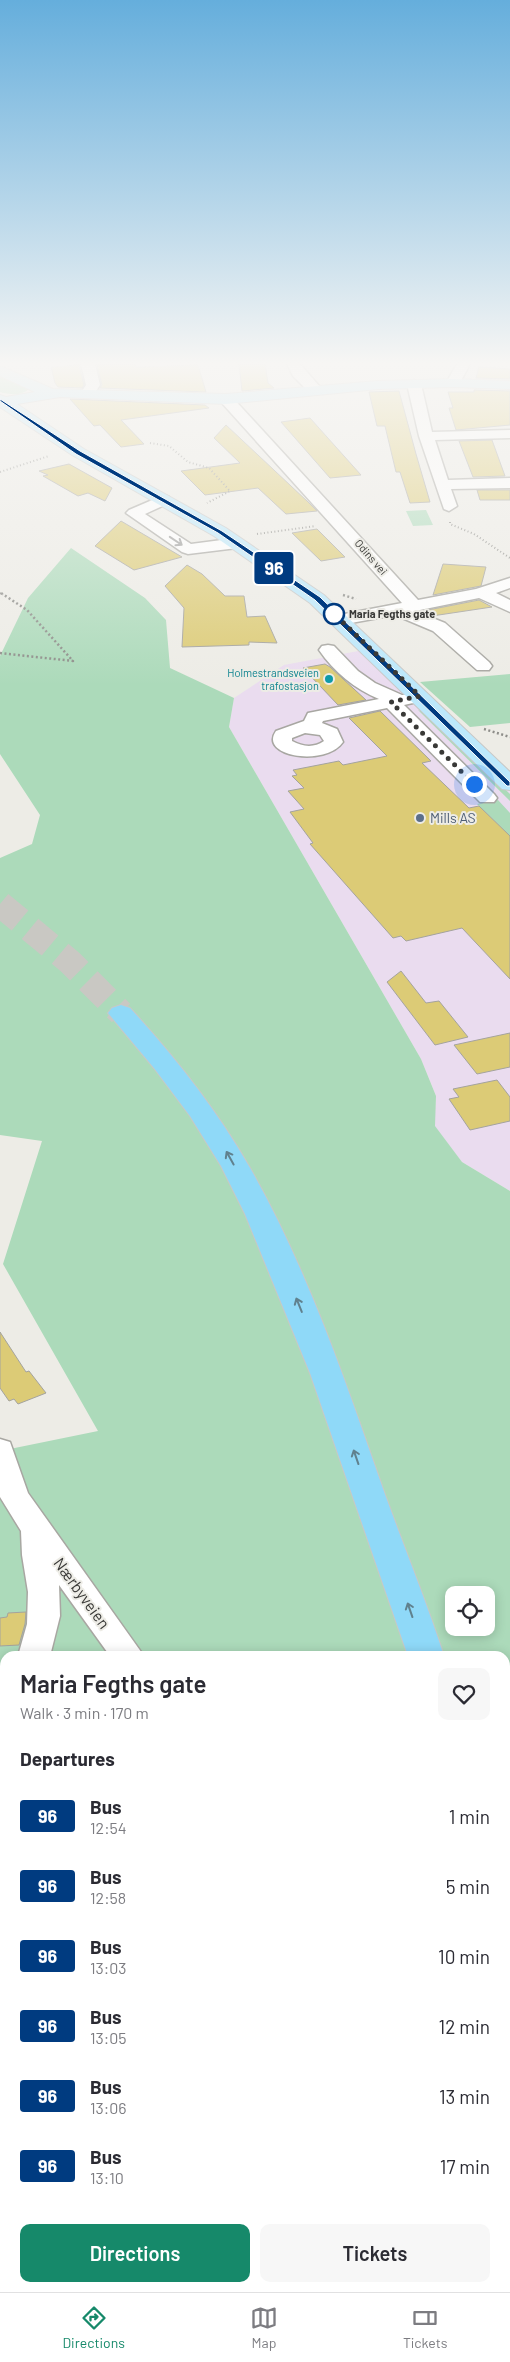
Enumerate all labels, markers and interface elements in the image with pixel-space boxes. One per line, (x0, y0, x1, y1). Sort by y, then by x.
one-way arrow (169, 536, 183, 546)
street label: Odins vei (352, 536, 390, 577)
line badge: 96 (252, 552, 296, 584)
text: 96 (264, 557, 284, 579)
marker: Maria Fegths gate (323, 603, 345, 625)
place label: Maria Fegths gate (349, 607, 435, 620)
place label: Holmestrandsveien trafostasjon (227, 666, 319, 692)
marker: Holmestrandsveien trafostasjon (323, 673, 335, 685)
your location (462, 772, 487, 797)
place label: Mills AS (430, 809, 476, 826)
marker: Mills AS (414, 812, 426, 824)
one-way arrow (225, 1151, 234, 1166)
one-way arrow (294, 1298, 303, 1313)
one-way arrow (351, 1450, 360, 1465)
street label: Nærbyveien (50, 1554, 114, 1632)
map controls (445, 1586, 495, 1636)
button: locate (445, 1586, 495, 1636)
one-way arrow (405, 1603, 414, 1619)
button: heart (438, 1668, 490, 1720)
text: Maria Fegths gate (20, 1669, 206, 1698)
text: Walk · 3 min · 170 m (20, 1703, 149, 1722)
text: Departures (20, 1747, 115, 1770)
text: Bus (90, 1795, 122, 1818)
text: 96 (38, 1805, 57, 1827)
text: 1 min (449, 1805, 490, 1828)
text: 12:54 (90, 1818, 127, 1837)
text: Bus (90, 1865, 122, 1888)
text: 96 (38, 1875, 57, 1897)
text: 5 min (446, 1875, 490, 1898)
text: 12:58 (90, 1888, 126, 1907)
text: Bus (90, 1935, 122, 1958)
text: 96 (38, 1945, 57, 1967)
text: 10 min (438, 1945, 490, 1968)
text: 13:03 (90, 1958, 127, 1977)
text: Bus (90, 2005, 122, 2028)
text: 96 (38, 2015, 57, 2037)
text: 12 min (439, 2015, 490, 2038)
text: 13:05 (90, 2028, 127, 2047)
text: Bus (90, 2075, 122, 2098)
text: 96 (38, 2085, 57, 2107)
text: 13 min (439, 2085, 490, 2108)
text: 13:06 (90, 2098, 127, 2117)
text: Bus (90, 2145, 122, 2168)
text: 96 (38, 2155, 57, 2177)
text: 17 min (440, 2155, 490, 2178)
text: 13:10 (90, 2168, 124, 2187)
button: Directions (20, 2224, 250, 2282)
button: Tickets (260, 2224, 490, 2282)
tab: Directions (62, 2304, 125, 2351)
tab: Map (250, 2304, 278, 2351)
tab: Tickets (403, 2304, 448, 2351)

